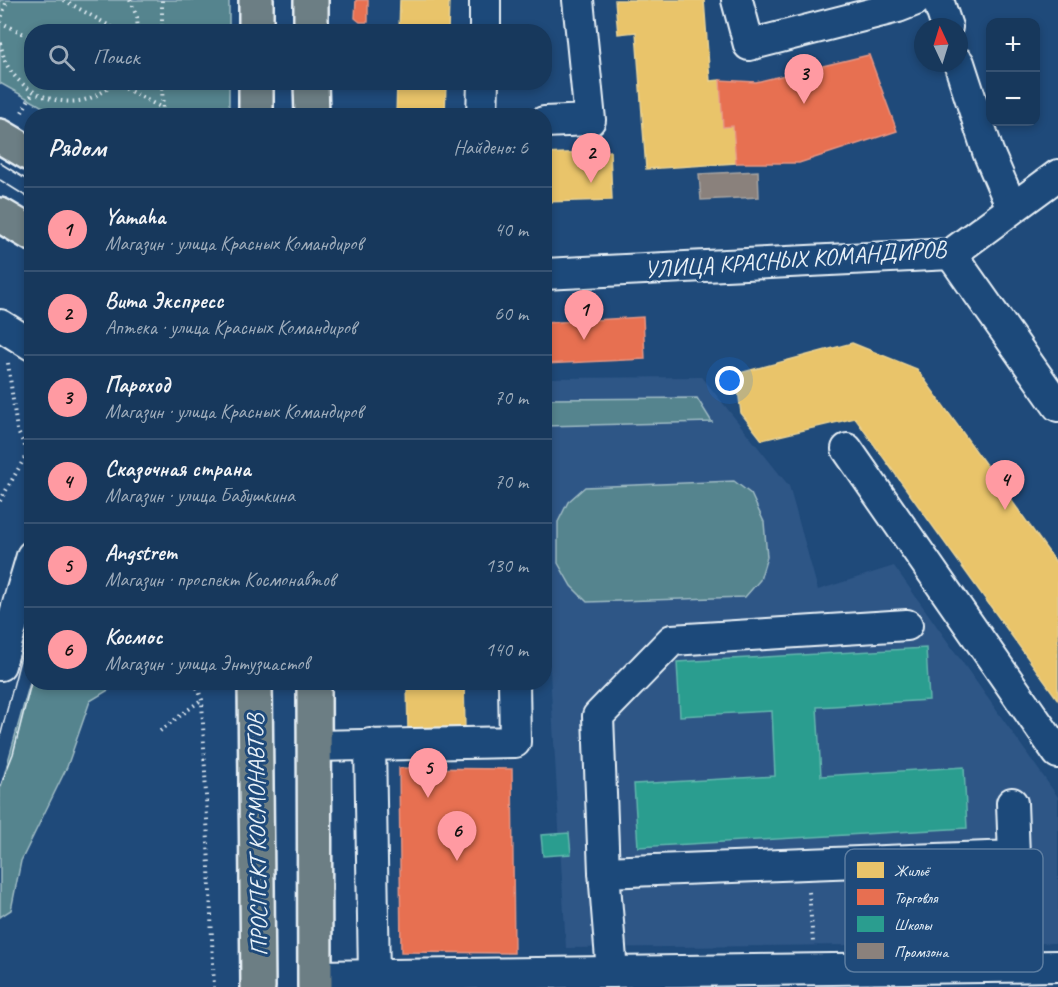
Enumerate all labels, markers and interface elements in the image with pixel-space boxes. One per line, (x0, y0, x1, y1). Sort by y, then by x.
north arrow (914, 18, 968, 72)
map controls (986, 18, 1040, 126)
button: + (986, 18, 1040, 72)
search box (24, 24, 552, 90)
icon: search (45, 41, 78, 74)
text: Поиск (93, 43, 139, 71)
pin: 3 (784, 54, 824, 104)
button: − (986, 72, 1040, 126)
text: Рядом (48, 131, 106, 164)
pin: 2 (572, 134, 610, 183)
text: Найдено: 6 (453, 135, 528, 160)
text: Yamaha (105, 203, 165, 231)
text: 1 (63, 217, 72, 242)
text: 40 m (494, 217, 528, 242)
text: Магазин · улица Красных Командиров (105, 231, 362, 256)
street label: УЛИЦА КРАСНЫХ КОМАНДИРОВ (643, 233, 949, 285)
text: Вита Экспресс (105, 287, 223, 315)
pin: 1 (564, 290, 604, 340)
text: 2 (63, 301, 72, 326)
text: 60 m (494, 301, 528, 326)
text: Аптека · улица Красных Командиров (105, 315, 356, 340)
your location (715, 366, 744, 395)
text: Пароход (105, 371, 170, 399)
text: 3 (63, 385, 72, 410)
text: 70 m (494, 385, 528, 410)
text: Магазин · улица Красных Командиров (105, 399, 362, 424)
text: Сказочная страна (105, 455, 251, 483)
pin: 4 (986, 460, 1024, 510)
text: 4 (63, 469, 72, 494)
text: 70 m (494, 469, 528, 494)
text: Магазин · улица Бабушкина (105, 483, 295, 508)
text: Angstrem (105, 539, 177, 567)
text: 5 (63, 553, 72, 578)
text: 130 m (485, 553, 528, 578)
text: Магазин · проспект Космонавтов (105, 567, 335, 592)
text: Космос (105, 623, 163, 651)
text: 6 (63, 637, 72, 662)
text: 140 m (485, 637, 528, 662)
text: Магазин · улица Энтузиастов (105, 651, 309, 676)
street label: ПРОСПЕКТ КОСМОНАВТОВ (240, 712, 274, 956)
pin: 5 (408, 748, 448, 798)
pin: 6 (438, 812, 476, 861)
legend (845, 849, 1043, 972)
text: Жильё (894, 861, 932, 881)
text: Торговля (894, 888, 939, 908)
text: Школы (894, 915, 933, 935)
text: Промзона (894, 942, 949, 962)

